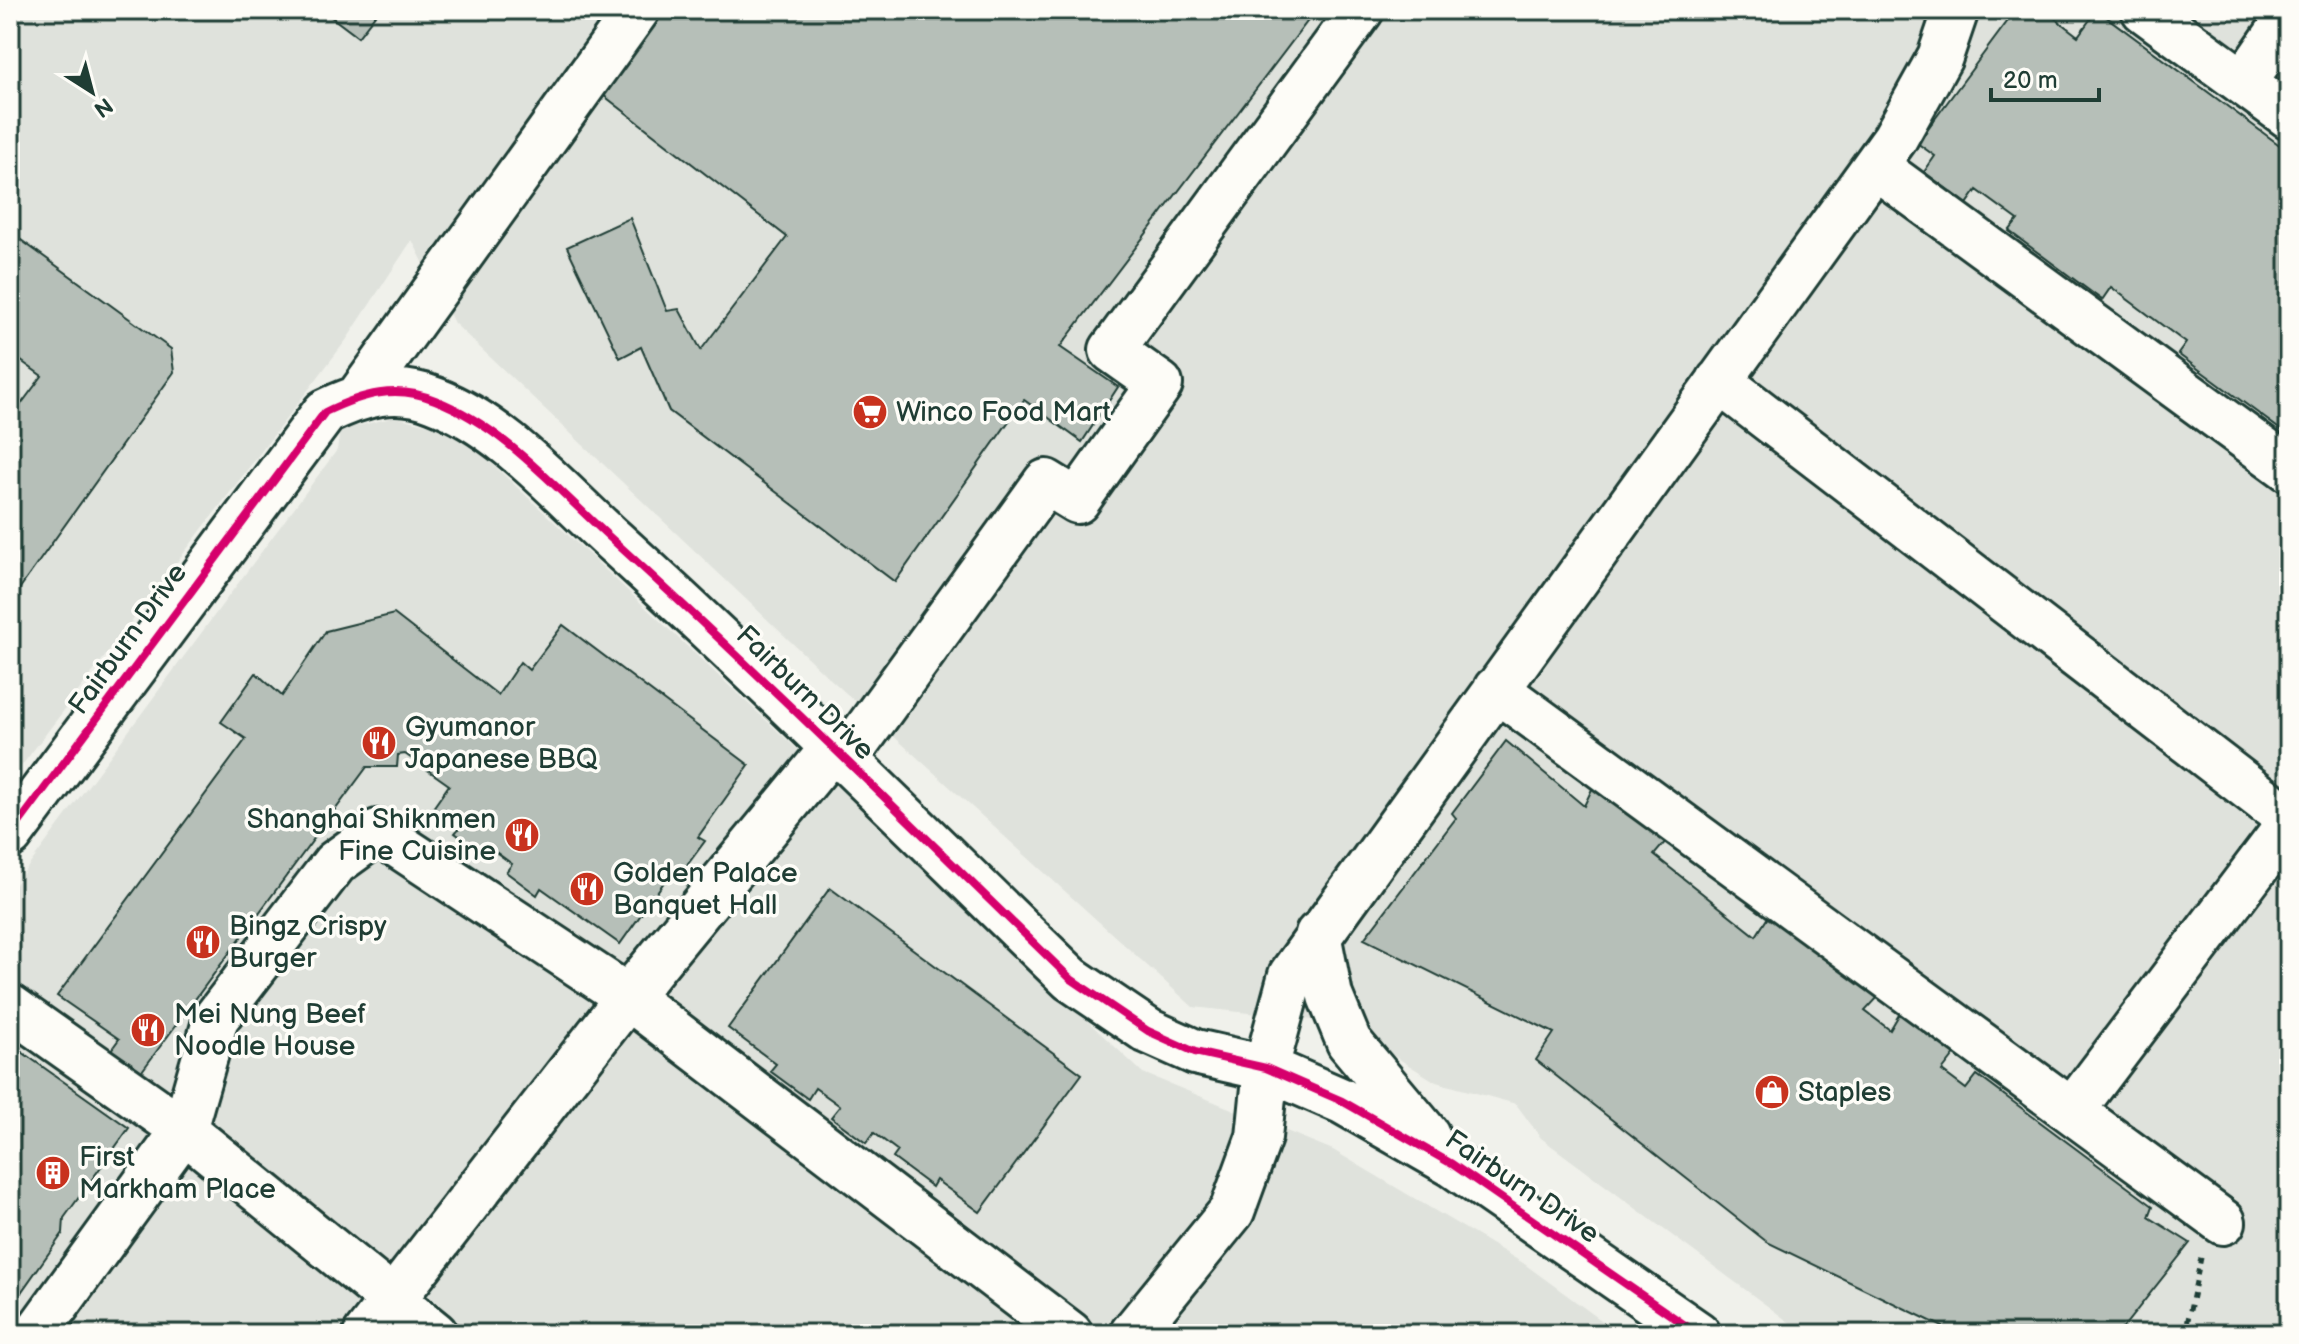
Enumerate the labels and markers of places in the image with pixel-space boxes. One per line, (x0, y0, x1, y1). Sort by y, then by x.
supermarket icon: Winco Food Mart (851, 393, 889, 431)
place label: Winco Food Mart (896, 396, 1112, 429)
place label: Gyumanor Japanese BBQ (405, 711, 598, 776)
restaurant icon: Gyumanor Japanese BBQ (360, 724, 398, 762)
place label: Shanghai Shiknmen Fine Cuisine (247, 803, 496, 868)
restaurant icon: Shanghai Shiknmen Fine Cuisine (503, 816, 541, 854)
place label: Golden Palace Banquet Hall (613, 857, 798, 922)
restaurant icon: Golden Palace Banquet Hall (568, 870, 606, 908)
place label: Bingz Crispy Burger (229, 910, 387, 975)
restaurant icon: Bingz Crispy Burger (184, 923, 222, 961)
place label: Mei Nung Beef Noodle House (174, 998, 366, 1063)
restaurant icon: Mei Nung Beef Noodle House (129, 1011, 167, 1049)
shop icon: Staples (1753, 1073, 1791, 1111)
place label: Staples (1798, 1076, 1891, 1109)
place label: First Markham Place (79, 1141, 276, 1206)
building icon: First Markham Place (34, 1154, 72, 1192)

